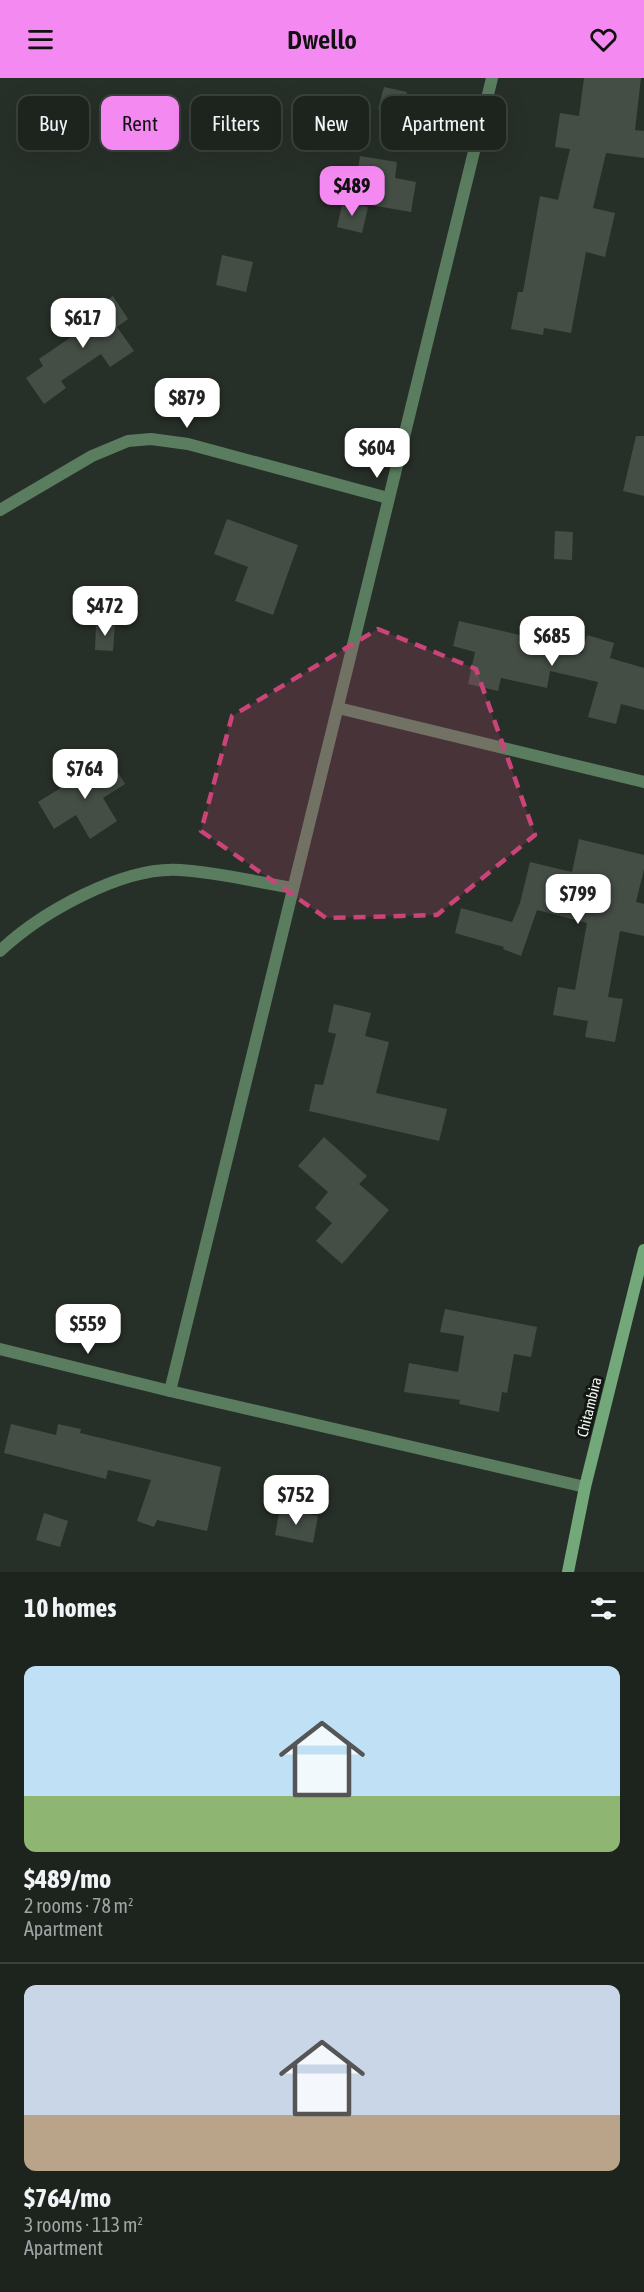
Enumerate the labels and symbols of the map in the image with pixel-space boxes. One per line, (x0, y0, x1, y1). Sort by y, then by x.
pin: $489 (316, 166, 388, 217)
pin: $617 (47, 298, 119, 349)
pin: $879 (151, 378, 223, 429)
pin: $604 (341, 428, 413, 479)
pin: $472 (69, 586, 141, 637)
pin: $685 (516, 616, 588, 667)
pin: $764 (49, 749, 121, 800)
pin: $799 (542, 874, 614, 925)
pin: $559 (52, 1304, 124, 1355)
street label: Chitambira (573, 1375, 605, 1439)
pin: $752 (260, 1475, 332, 1526)

